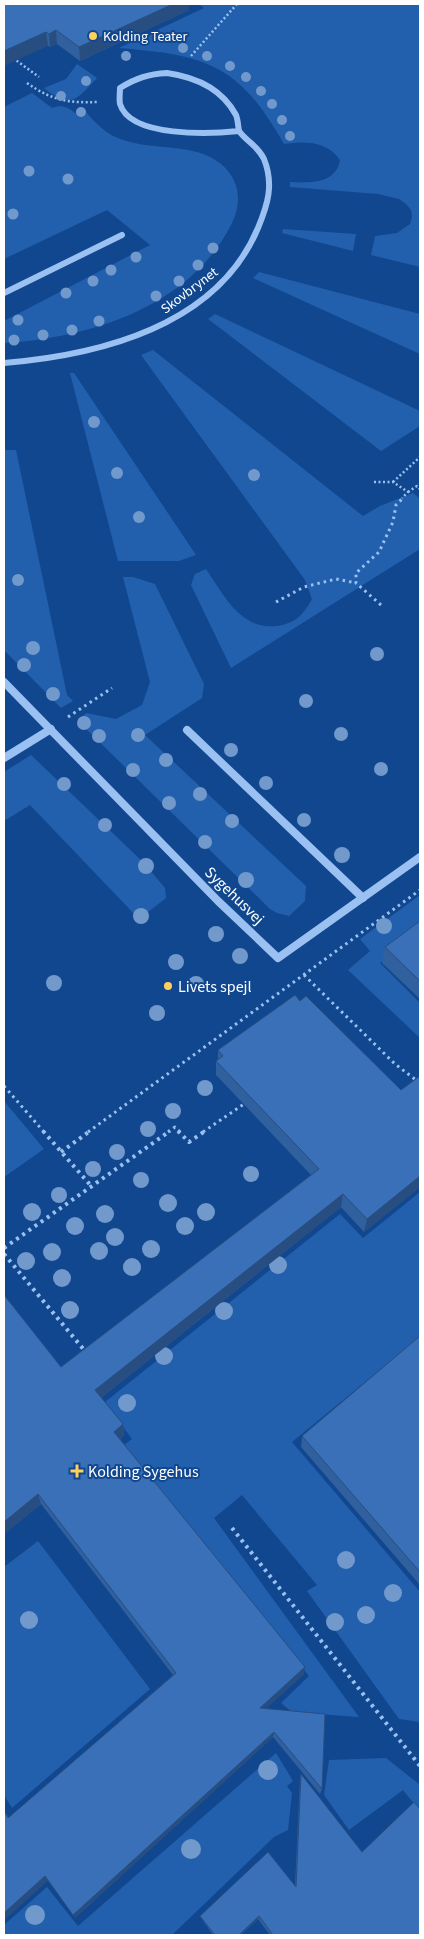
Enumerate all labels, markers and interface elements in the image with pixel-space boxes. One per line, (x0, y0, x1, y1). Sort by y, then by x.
place label: Kolding Teater (103, 27, 188, 47)
marker: Kolding Teater (87, 30, 99, 42)
street label: Skovbrynet (157, 263, 223, 319)
street label: Sygehusvej (200, 862, 269, 930)
place label: Livets spejl (178, 976, 252, 998)
marker: Livets spejl (162, 980, 174, 992)
place label: Kolding Sygehus (88, 1461, 199, 1483)
marker: Kolding Sygehus (70, 1464, 84, 1478)

